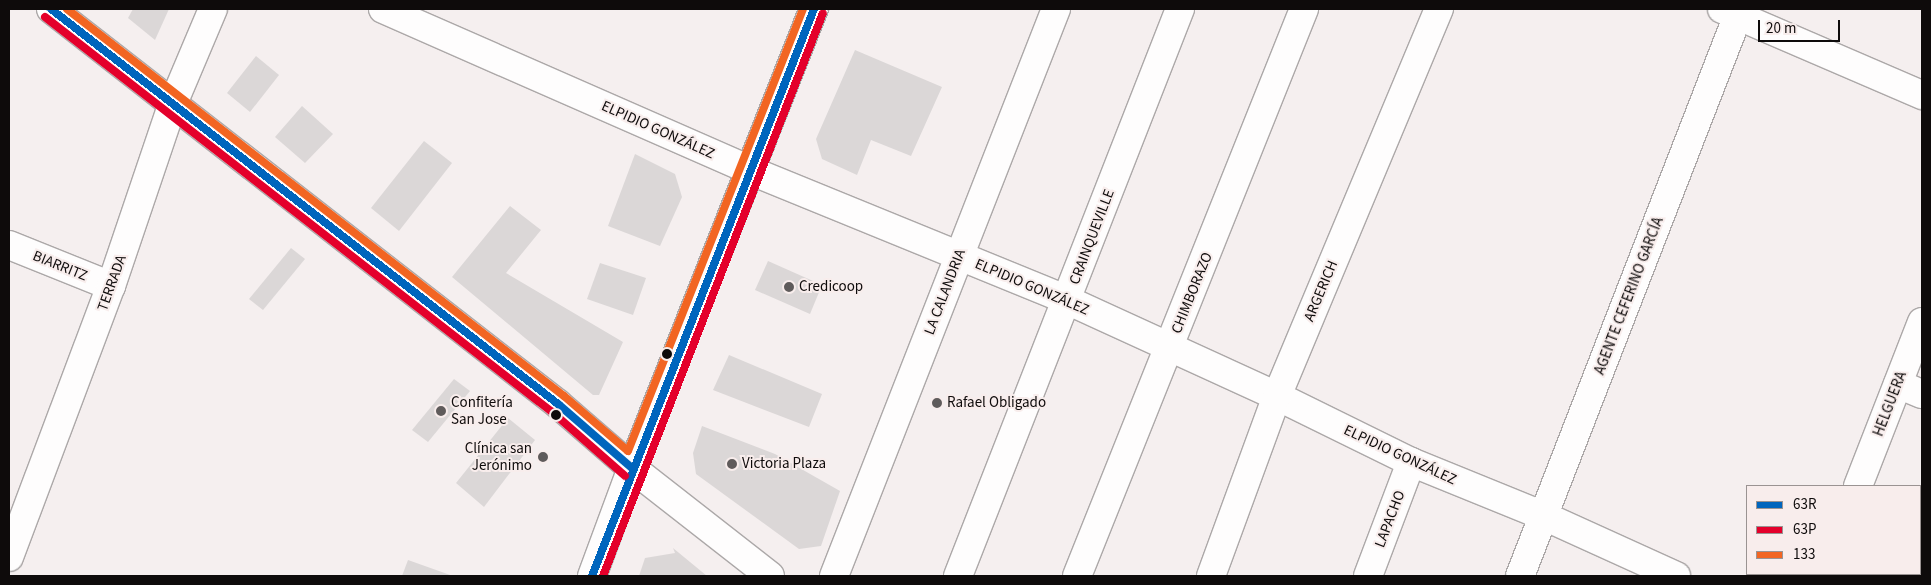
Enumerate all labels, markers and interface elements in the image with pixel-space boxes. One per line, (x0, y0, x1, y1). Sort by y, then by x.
scale bar (1761, 10, 1844, 42)
text: 20 m (1766, 18, 1796, 39)
street label: ELPIDIO GONZÁLEZ (599, 97, 717, 163)
street label: CRAINQUEVILLE (1066, 187, 1118, 287)
street label: AGENTE CEFERINO GARCÍA (1591, 215, 1667, 377)
street label: BIARRITZ (30, 247, 90, 285)
street label: LA CALANDRIA (920, 247, 970, 337)
street label: CHIMBORAZO (1168, 250, 1216, 336)
street label: TERRADA (94, 253, 130, 313)
street label: ELPIDIO GONZÁLEZ (972, 255, 1092, 319)
street label: ARGERICH (1300, 258, 1342, 324)
place label: Credicoop (799, 278, 863, 296)
marker: Credicoop (783, 281, 795, 293)
unlabelled marker (662, 349, 672, 359)
street label: HELGUERA (1869, 369, 1911, 439)
place label: Confitería San Jose (451, 393, 513, 428)
place label: Rafael Obligado (947, 394, 1046, 412)
marker: Rafael Obligado (931, 397, 943, 409)
marker: Confitería San Jose (435, 405, 447, 417)
unlabelled marker (551, 410, 561, 420)
street label: ELPIDIO GONZÁLEZ (1341, 421, 1459, 489)
place label: Clínica san Jerónimo (465, 439, 532, 474)
marker: Clínica san Jerónimo (536, 450, 550, 464)
place label: Victoria Plaza (742, 455, 826, 473)
marker: Victoria Plaza (726, 458, 738, 470)
legend (1746, 485, 1921, 575)
street label: LAPACHO (1371, 488, 1409, 550)
text: 63R (1793, 494, 1816, 515)
text: 63P (1793, 519, 1816, 540)
text: 133 (1793, 544, 1815, 565)

